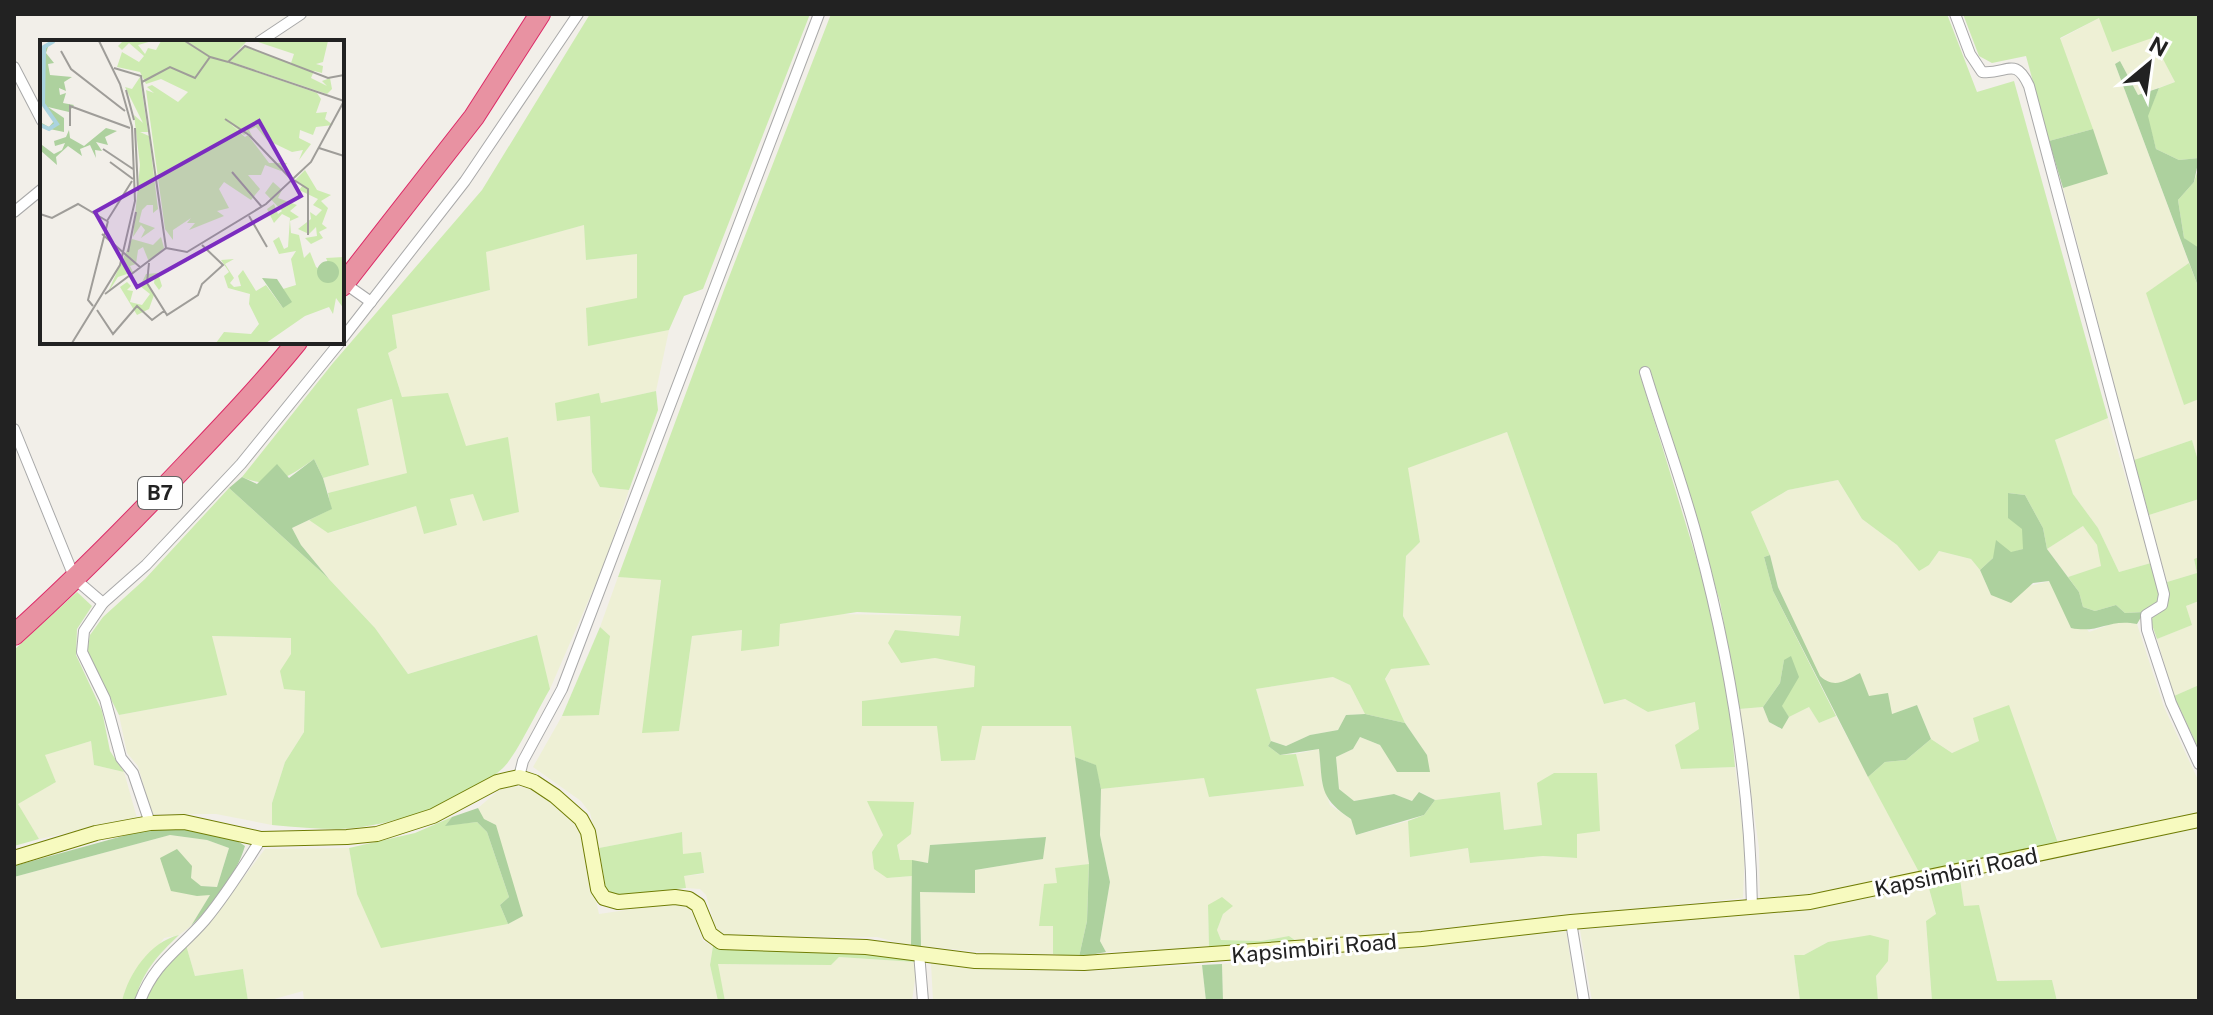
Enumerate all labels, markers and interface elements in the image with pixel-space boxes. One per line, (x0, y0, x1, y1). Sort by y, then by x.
north arrow (2109, 24, 2189, 104)
text: N (2145, 31, 2173, 62)
inset map (40, 40, 344, 344)
road number: B7 (138, 477, 182, 509)
street label: Kapsimbiri Road (1872, 842, 2040, 902)
street label: Kapsimbiri Road (1230, 928, 1398, 968)

